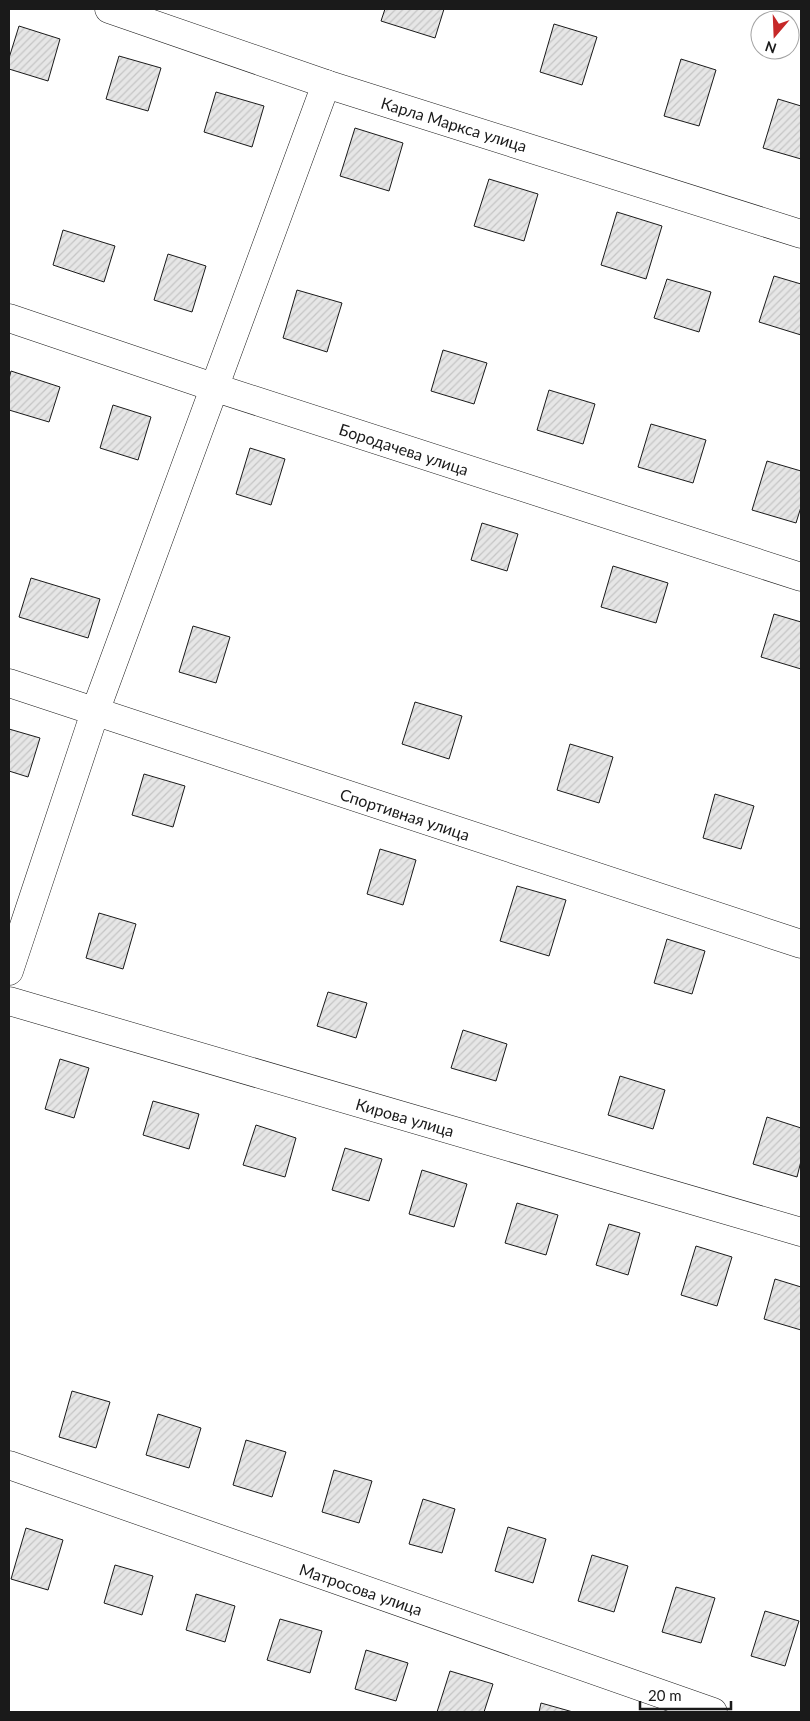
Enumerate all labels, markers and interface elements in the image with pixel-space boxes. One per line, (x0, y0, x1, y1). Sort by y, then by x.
north arrow (750, 10, 800, 60)
text: N (763, 38, 778, 58)
street label: Карла Маркса улица (379, 93, 529, 155)
street label: Бородачева улица (337, 419, 471, 479)
street label: Спортивная улица (338, 784, 472, 844)
street label: Кирова улица (354, 1094, 456, 1140)
street label: Матросова улица (297, 1559, 425, 1619)
scale bar (640, 1678, 731, 1710)
text: 20 m (648, 1686, 682, 1704)

